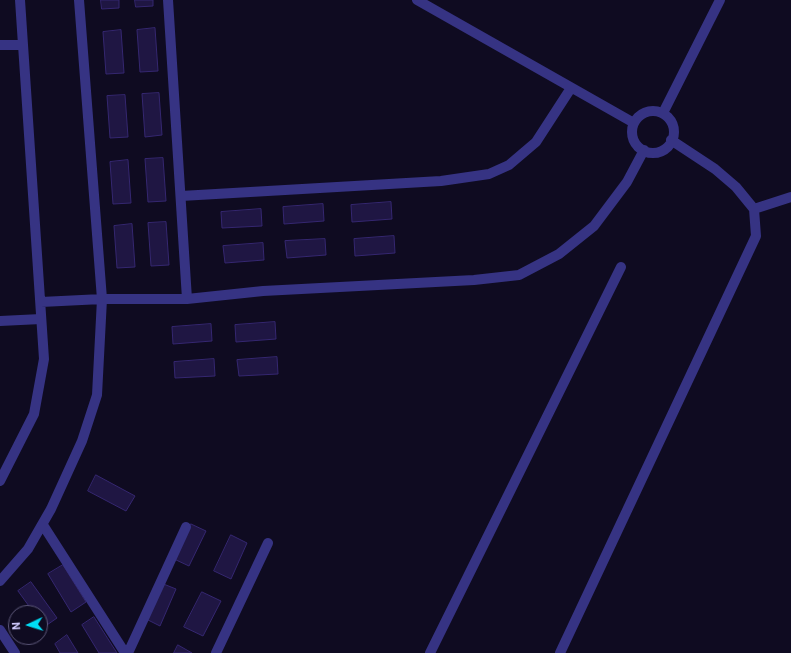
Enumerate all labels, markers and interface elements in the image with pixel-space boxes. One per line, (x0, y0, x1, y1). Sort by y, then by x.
north arrow (8, 605, 48, 645)
text: N (10, 621, 23, 630)

